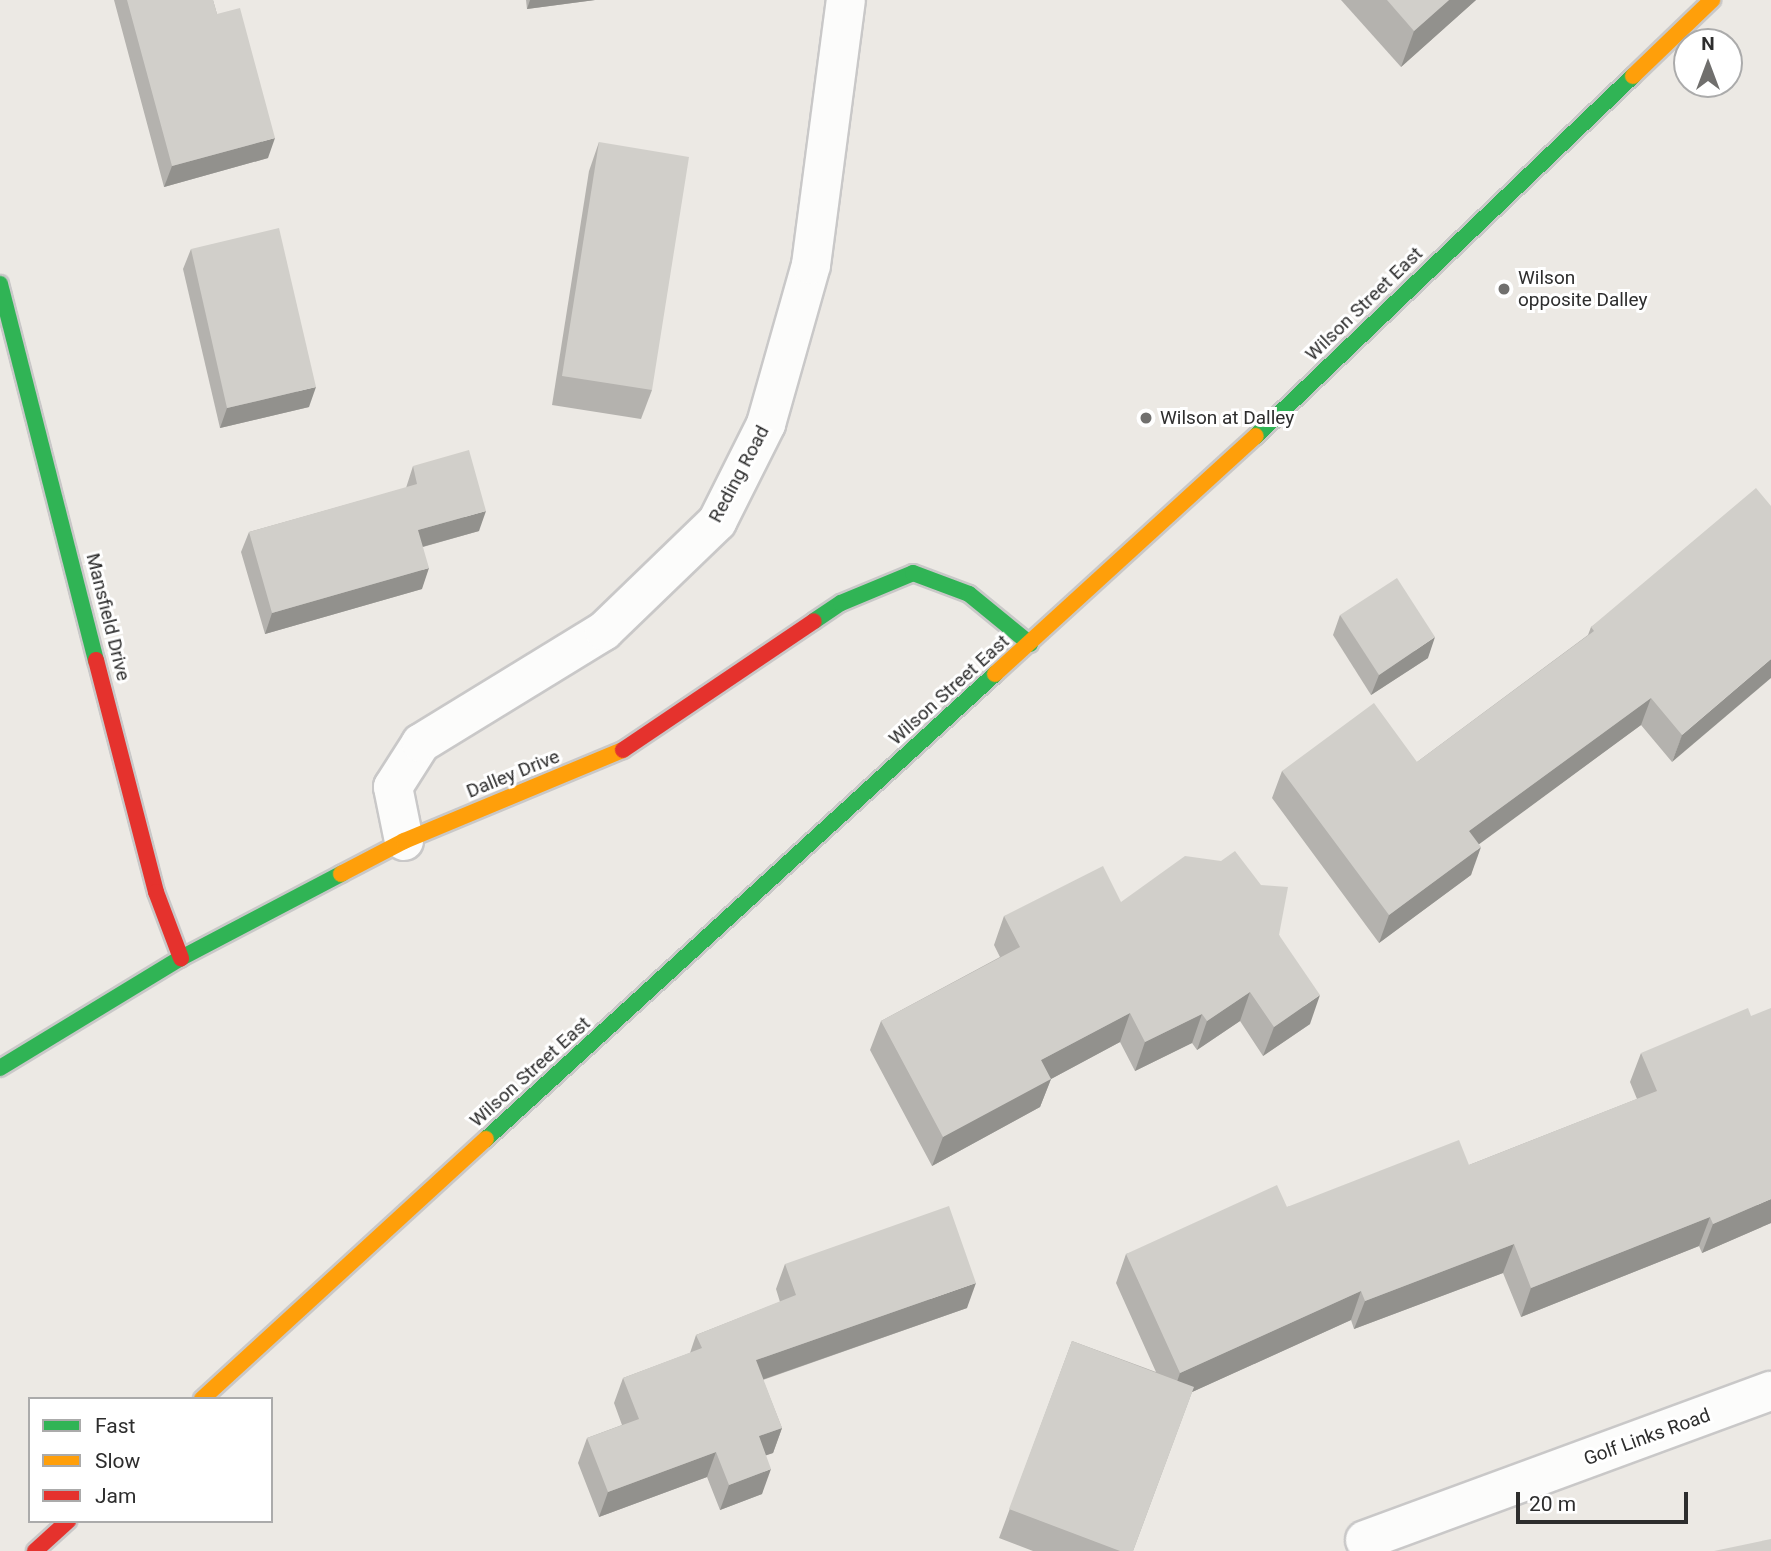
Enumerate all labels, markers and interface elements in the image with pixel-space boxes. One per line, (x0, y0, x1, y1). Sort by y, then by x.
north arrow (1673, 28, 1743, 98)
text: N (1701, 32, 1715, 55)
street label: Wilson Street East (1301, 242, 1427, 366)
place label: Wilson opposite Dalley (1518, 267, 1647, 311)
marker: Wilson opposite Dalley (1496, 281, 1512, 297)
place label: Wilson at Dalley (1160, 407, 1294, 429)
marker: Wilson at Dalley (1138, 410, 1154, 426)
street label: Reding Road (704, 422, 774, 526)
street label: Mansfield Drive (81, 551, 135, 683)
street label: Wilson Street East (884, 630, 1014, 750)
street label: Dalley Drive (463, 745, 563, 803)
street label: Wilson Street East (465, 1012, 595, 1132)
legend (28, 1397, 273, 1523)
street label: Golf Links Road (1581, 1404, 1713, 1470)
text: Fast (95, 1414, 135, 1438)
text: Slow (95, 1449, 140, 1473)
scale bar (1519, 1478, 1690, 1522)
text: Jam (95, 1484, 136, 1508)
text: 20 m (1529, 1492, 1576, 1516)

